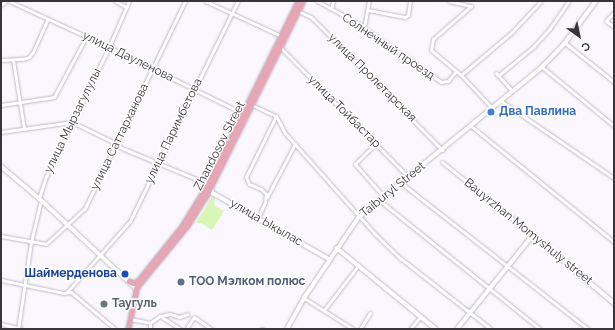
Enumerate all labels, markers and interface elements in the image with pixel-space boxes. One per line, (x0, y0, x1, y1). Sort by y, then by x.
street label: Солнечный проезд (339, 11, 437, 83)
north arrow (559, 16, 599, 56)
street label: улица Дауленова (80, 29, 176, 85)
street label: улица Пролетарская (325, 31, 419, 125)
text: С (579, 39, 593, 54)
street label: улица Мырзагулулы (41, 66, 105, 176)
street label: улица Тойбастар (305, 73, 383, 151)
street label: улица Паримбетова (142, 76, 206, 186)
street label: улица Саттарханова (88, 81, 152, 193)
street label: Zhandosov Street (191, 99, 249, 193)
place label: Два Павлина (499, 105, 576, 119)
marker: Два Павлина (486, 107, 496, 117)
street label: Taiburyl Street (357, 159, 429, 221)
street label: Bauyrzhan Momyshuly street (461, 176, 595, 288)
street label: улица Ыкылас (227, 196, 305, 250)
place label: Шаймерденова (24, 267, 117, 281)
marker: Шаймерденова (120, 269, 130, 279)
place label: ТОО Мэлком полюс (189, 275, 305, 289)
marker: ТОО Мэлком полюс (176, 277, 186, 287)
place label: Таугуль (112, 297, 157, 311)
marker: Таугуль (99, 299, 109, 309)

